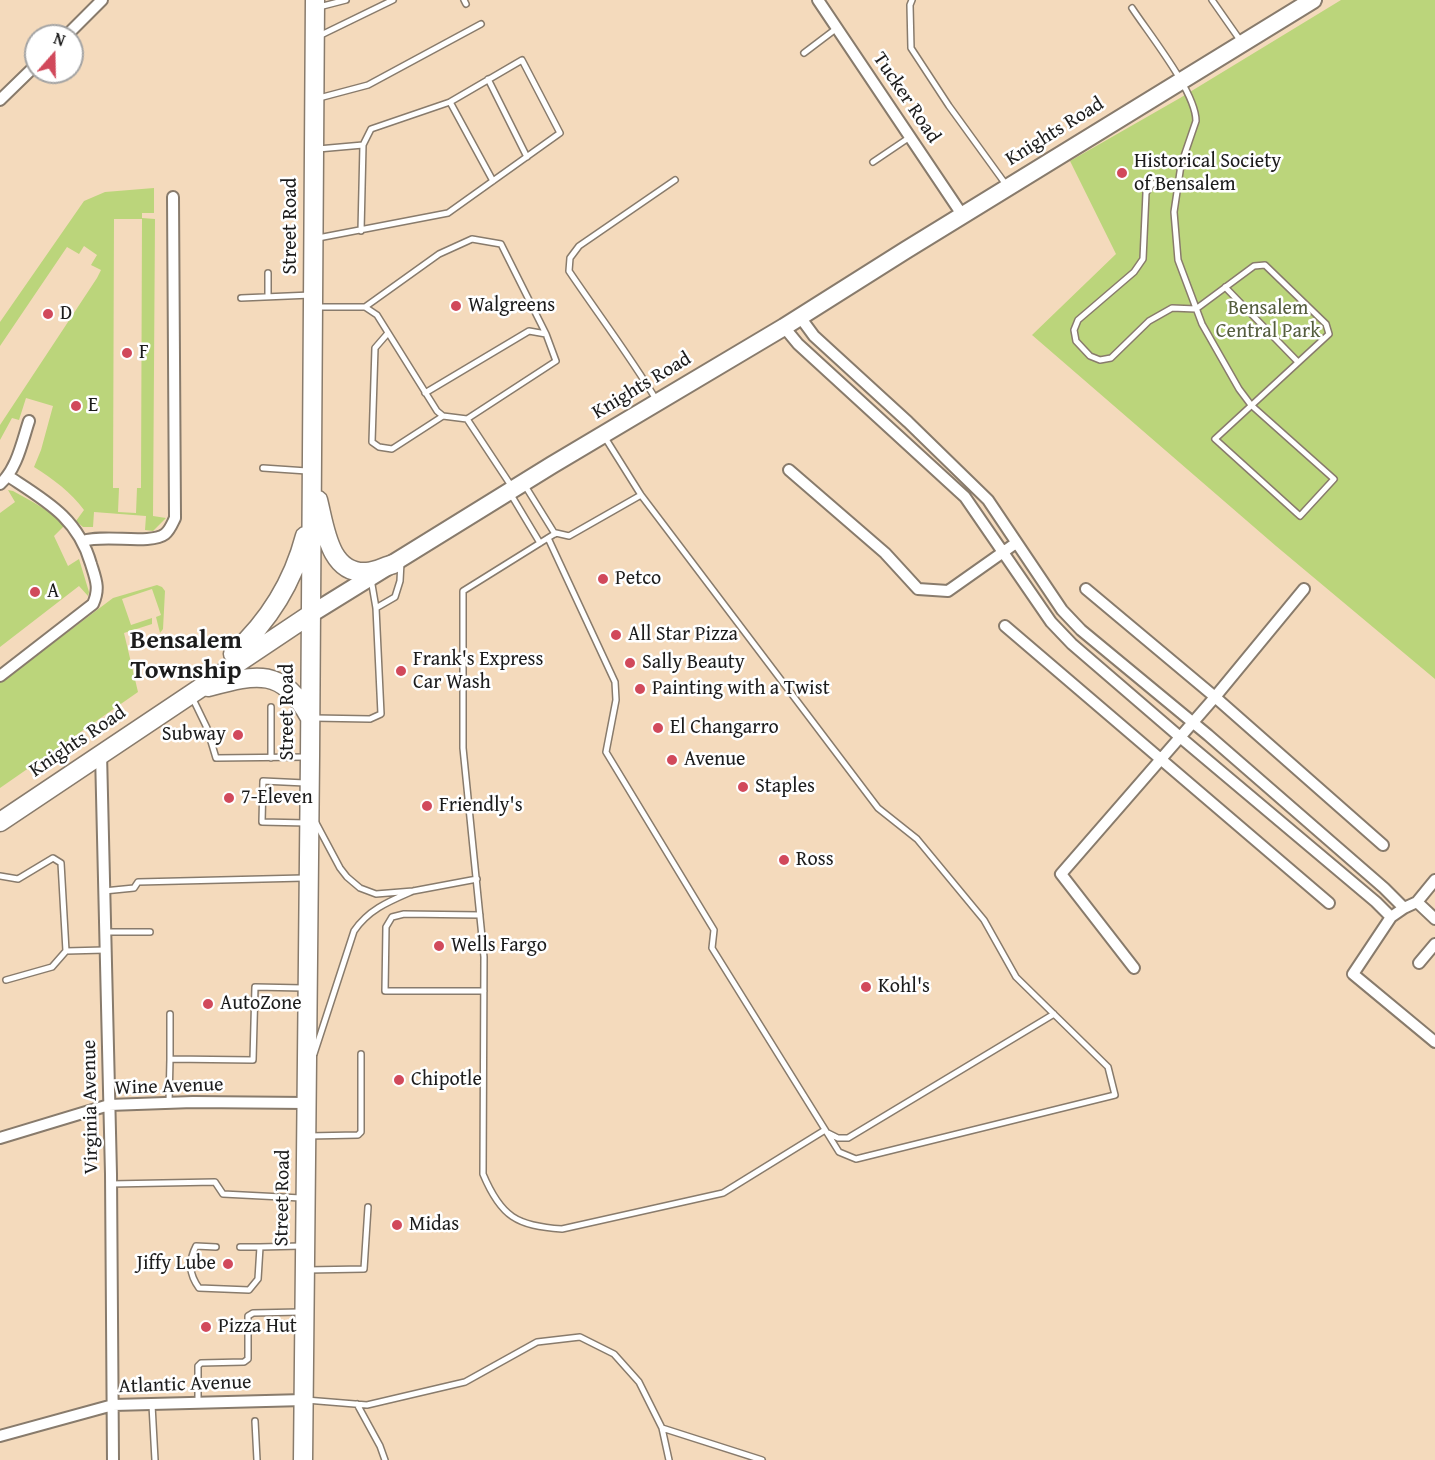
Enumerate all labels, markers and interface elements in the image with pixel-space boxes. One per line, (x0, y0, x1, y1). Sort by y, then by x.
north arrow (24, 24, 84, 84)
text: N (50, 26, 69, 52)
street label: Tucker Road (867, 48, 945, 148)
street label: Knights Road (1002, 92, 1108, 172)
place label: Historical Society of Bensalem (1134, 150, 1281, 197)
marker: Historical Society of Bensalem (1115, 166, 1129, 180)
street label: Street Road (279, 178, 303, 274)
place label: Walgreens (468, 294, 555, 318)
park label: Bensalem Central Park (1216, 297, 1320, 344)
marker: Walgreens (449, 299, 463, 313)
place label: D (60, 302, 72, 326)
marker: D (41, 307, 55, 321)
place label: F (139, 341, 149, 365)
marker: F (120, 346, 134, 360)
street label: Knights Road (588, 347, 696, 425)
place label: E (88, 394, 98, 418)
marker: E (69, 399, 83, 413)
place label: Petco (615, 567, 661, 591)
marker: Petco (596, 572, 610, 586)
place label: A (47, 580, 59, 604)
marker: A (28, 585, 42, 599)
place label: All Star Pizza (628, 623, 738, 647)
district label: Bensalem Township (130, 625, 242, 686)
marker: All Star Pizza (609, 628, 623, 642)
place label: Frank's Express Car Wash (413, 648, 543, 695)
place label: Sally Beauty (642, 651, 745, 675)
marker: Sally Beauty (623, 656, 637, 670)
street label: Street Road (276, 664, 300, 760)
marker: Frank's Express Car Wash (394, 664, 408, 678)
place label: Painting with a Twist (652, 677, 830, 701)
marker: Painting with a Twist (633, 682, 647, 696)
street label: Knights Road (25, 701, 131, 783)
place label: El Changarro (670, 716, 779, 740)
marker: El Changarro (651, 721, 665, 735)
place label: Subway (162, 723, 226, 747)
marker: Subway (231, 728, 245, 742)
place label: Avenue (684, 748, 745, 772)
marker: Avenue (665, 753, 679, 767)
place label: Staples (755, 775, 815, 799)
marker: Staples (736, 780, 750, 794)
place label: 7-Eleven (241, 786, 313, 810)
marker: 7-Eleven (222, 791, 236, 805)
place label: Friendly's (439, 794, 523, 818)
marker: Friendly's (420, 799, 434, 813)
place label: Ross (796, 848, 834, 872)
marker: Ross (777, 853, 791, 867)
place label: Wells Fargo (451, 934, 547, 958)
marker: Wells Fargo (432, 939, 446, 953)
place label: Kohl's (878, 975, 930, 999)
marker: Kohl's (859, 980, 873, 994)
place label: AutoZone (220, 992, 302, 1016)
marker: AutoZone (201, 997, 215, 1011)
street label: Virginia Avenue (78, 1039, 104, 1175)
place label: Chipotle (411, 1068, 482, 1092)
street label: Wine Avenue (114, 1073, 224, 1101)
marker: Chipotle (392, 1073, 406, 1087)
street label: Street Road (270, 1149, 296, 1247)
place label: Midas (409, 1213, 459, 1237)
marker: Midas (390, 1218, 404, 1232)
place label: Jiffy Lube (137, 1252, 216, 1276)
marker: Jiffy Lube (221, 1257, 235, 1271)
place label: Pizza Hut (218, 1315, 297, 1339)
marker: Pizza Hut (199, 1320, 213, 1334)
street label: Atlantic Avenue (118, 1371, 252, 1399)

